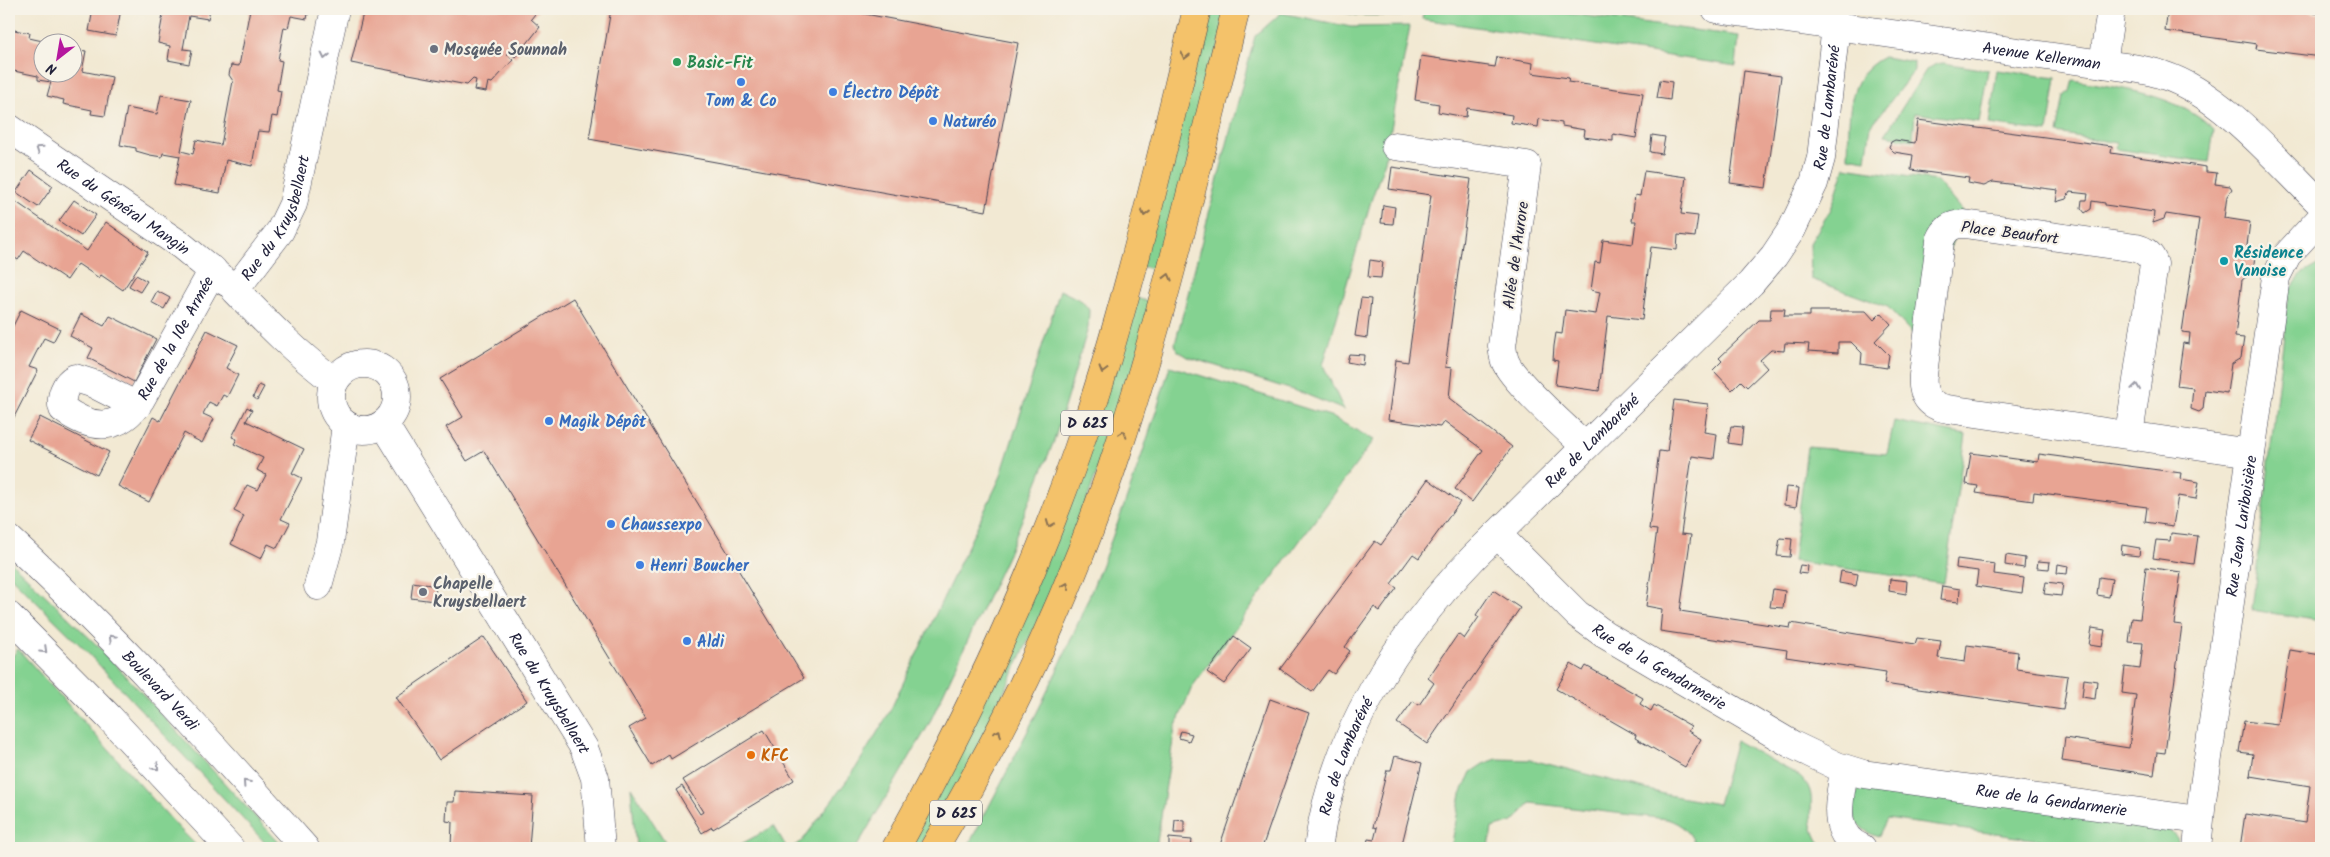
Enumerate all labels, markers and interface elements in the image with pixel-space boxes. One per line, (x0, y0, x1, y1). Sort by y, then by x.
north arrow (32, 32, 82, 82)
street label: Avenue Kellerman (1981, 36, 2102, 78)
place label: Mosquée Sounnah (444, 38, 567, 63)
marker: Mosquée Sounnah (428, 43, 440, 55)
street label: Rue de Lambaréné (1807, 43, 1848, 173)
place label: Basic-Fit (687, 51, 754, 76)
one-way arrow (320, 52, 331, 61)
one-way arrow (1181, 52, 1191, 60)
text: N (42, 56, 61, 80)
marker: Basic-Fit (671, 56, 683, 68)
marker: Tom & Co (735, 76, 747, 88)
place label: Électro Dépôt (843, 81, 940, 106)
marker: Électro Dépôt (827, 86, 839, 98)
place label: Tom & Co (705, 89, 777, 114)
place label: Naturéo (943, 110, 997, 135)
marker: Naturéo (927, 115, 939, 127)
one-way arrow (36, 145, 45, 155)
street label: Rue du Kruysbellaert (235, 152, 317, 287)
street label: Rue du Général Mangin (51, 153, 195, 262)
street label: Allée de l'Aurore (1497, 200, 1536, 311)
one-way arrow (1140, 209, 1151, 218)
street label: Place Beaufort (1960, 215, 2061, 252)
place label: Résidence Vanoise (2234, 241, 2304, 284)
marker: Résidence Vanoise (2218, 255, 2230, 267)
street label: Rue de la 10e Armée (132, 272, 221, 405)
one-way arrow (1162, 273, 1173, 282)
one-way arrow (1098, 366, 1109, 375)
one-way arrow (2130, 383, 2141, 391)
street label: Rue de Lambaréné (1539, 388, 1647, 495)
place label: Magik Dépôt (559, 410, 647, 435)
road number: D 625 (1061, 410, 1113, 436)
marker: Magik Dépôt (543, 415, 555, 427)
one-way arrow (1117, 430, 1127, 438)
street label: Rue Jean Lariboisière (2220, 454, 2265, 599)
place label: Chaussexpo (621, 513, 702, 538)
marker: Chaussexpo (605, 518, 617, 530)
one-way arrow (1046, 519, 1056, 528)
place label: Henri Boucher (650, 554, 750, 579)
marker: Henri Boucher (634, 559, 646, 571)
place label: Chapelle Kruysbellaert (433, 572, 527, 615)
one-way arrow (1060, 582, 1070, 591)
marker: Chapelle Kruysbellaert (417, 586, 429, 598)
street label: Rue de la Gendarmerie (1586, 618, 1731, 717)
street label: Rue du Kruysbellaert (501, 628, 596, 758)
place label: Aldi (697, 630, 725, 655)
one-way arrow (109, 635, 118, 644)
marker: Aldi (681, 635, 693, 647)
one-way arrow (38, 644, 47, 653)
street label: Boulevard Verdi (115, 645, 205, 738)
street label: Rue de Lambaréné (1313, 693, 1381, 818)
one-way arrow (992, 729, 1002, 738)
place label: KFC (761, 744, 789, 769)
marker: KFC (745, 749, 757, 761)
one-way arrow (150, 762, 159, 771)
street label: Rue de la Gendarmerie (1974, 779, 2129, 824)
one-way arrow (243, 780, 252, 789)
road number: D 625 (930, 800, 982, 826)

